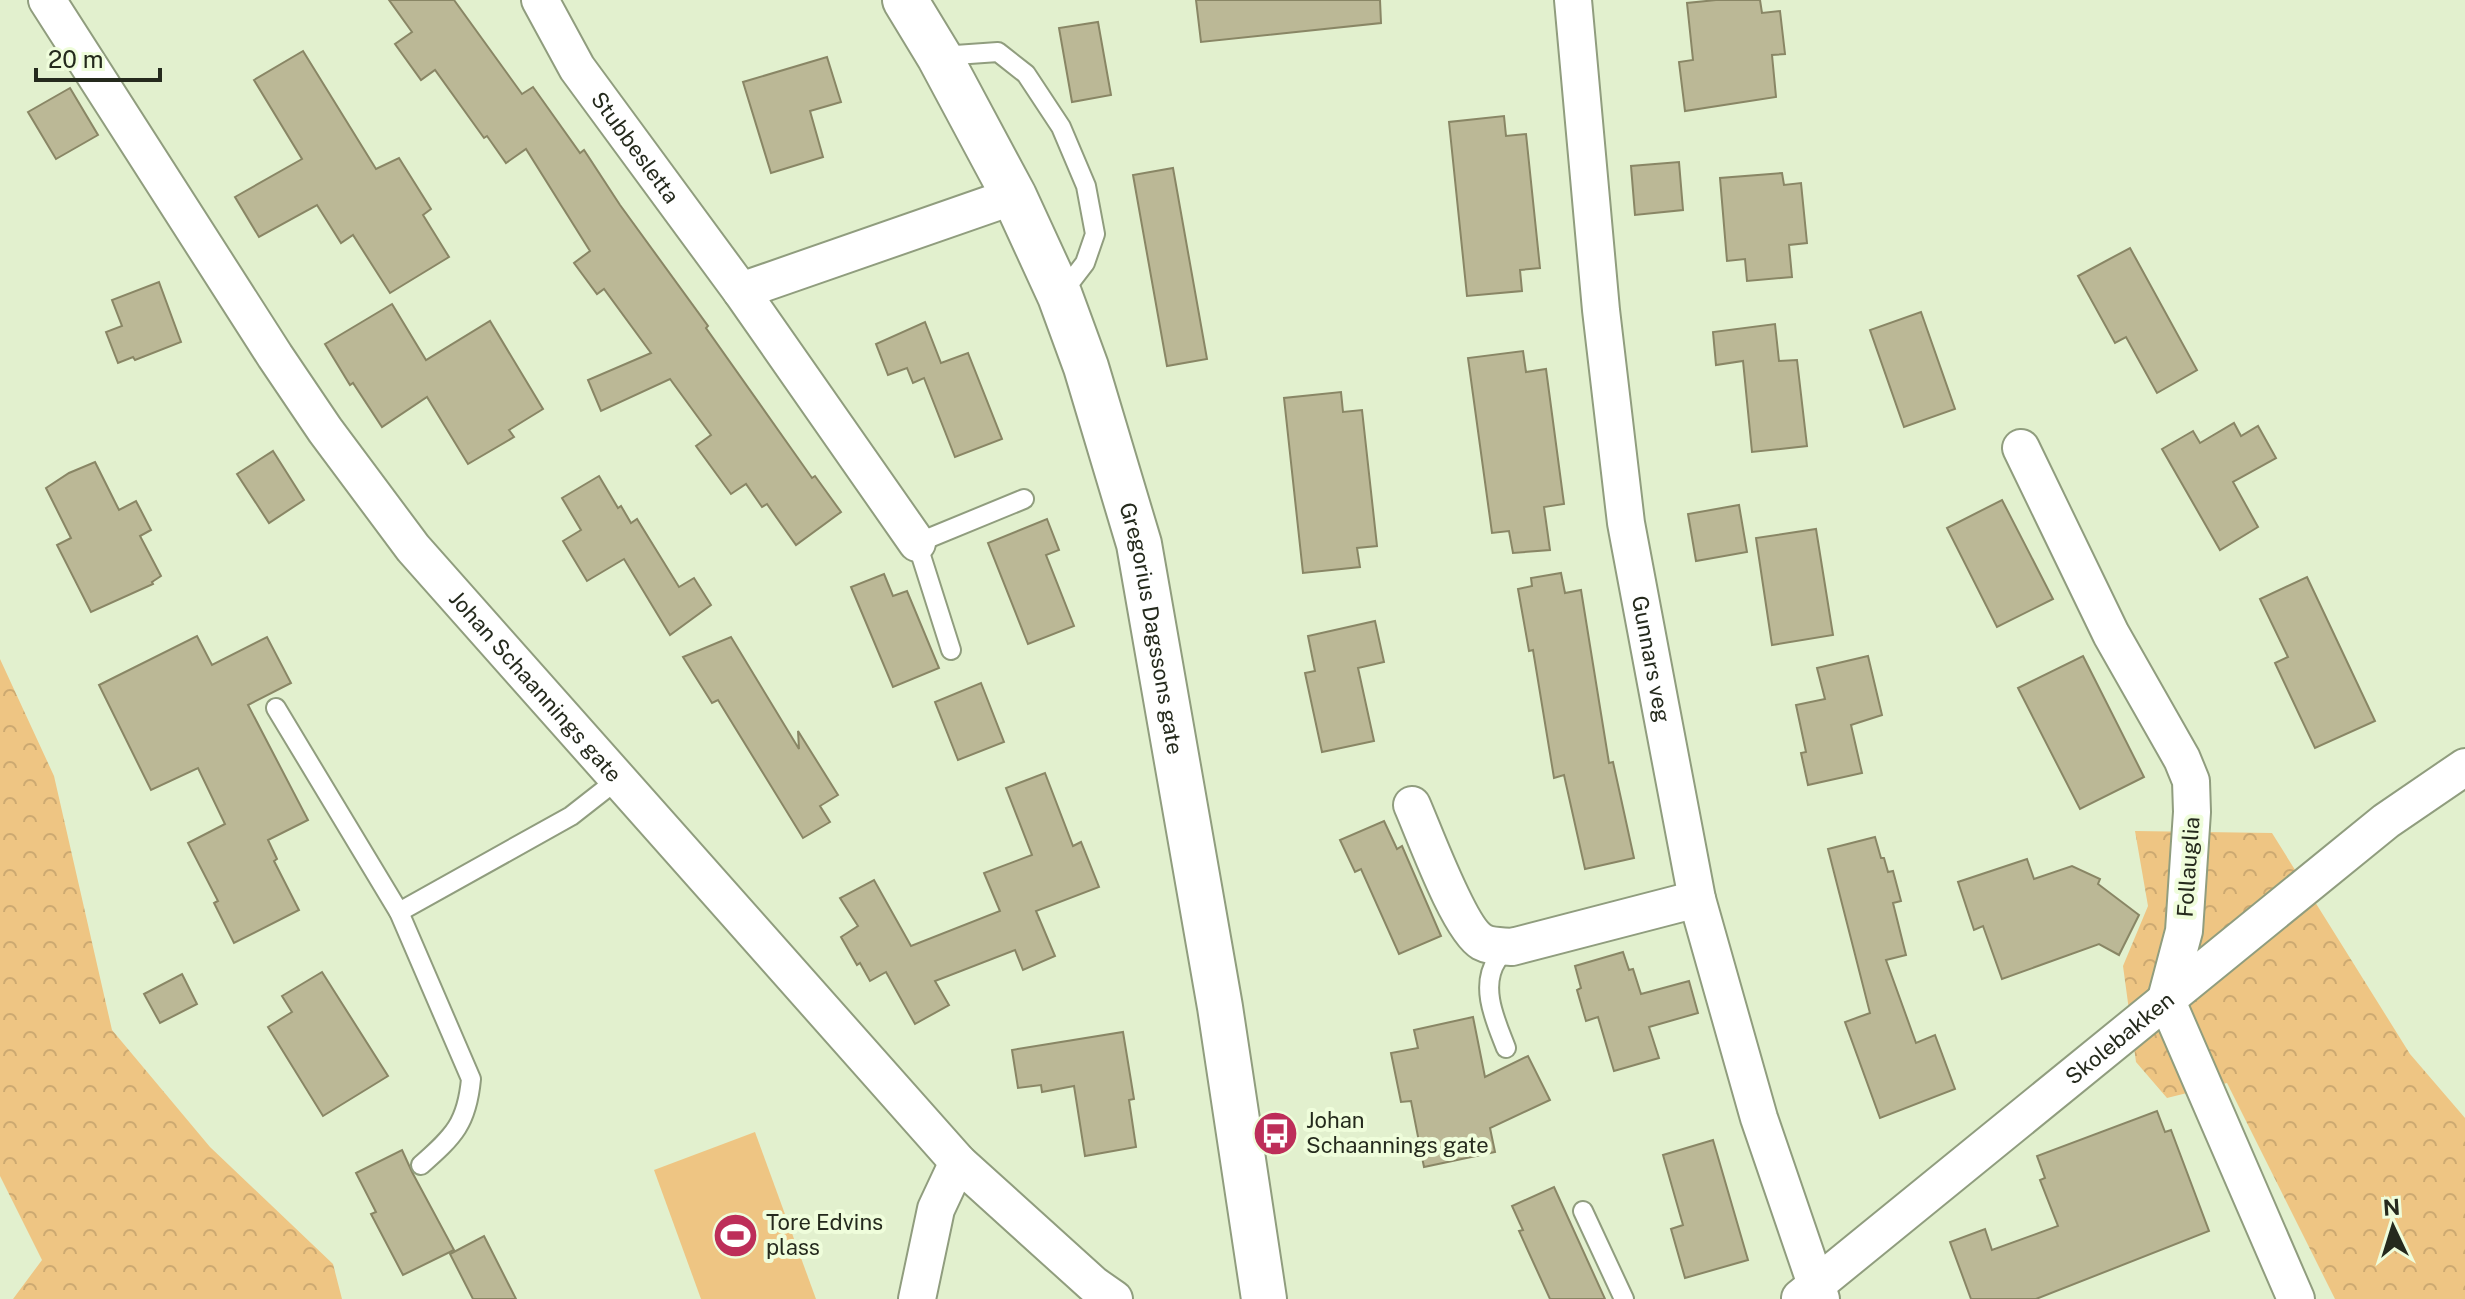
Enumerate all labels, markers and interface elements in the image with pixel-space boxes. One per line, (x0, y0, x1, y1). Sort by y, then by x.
scale bar (36, 32, 160, 82)
text: 20 m (48, 45, 104, 73)
street label: Stubbesletta (586, 87, 685, 208)
street label: Gregorius Dagssons gate (1114, 499, 1189, 756)
street label: Johan Schaannings gate (444, 585, 627, 787)
street label: Gunnars veg (1627, 593, 1676, 724)
street label: Follauglia (2172, 816, 2204, 918)
street label: Skolebakken (2060, 986, 2179, 1090)
place label: Johan Schaannings gate (1306, 1107, 1489, 1158)
bus stop icon: Johan Schaannings gate (1251, 1109, 1299, 1157)
north arrow (2353, 1187, 2433, 1267)
text: N (2382, 1193, 2401, 1221)
place label: Tore Edvins plass (766, 1209, 883, 1260)
sports icon: Tore Edvins plass (711, 1211, 759, 1259)

